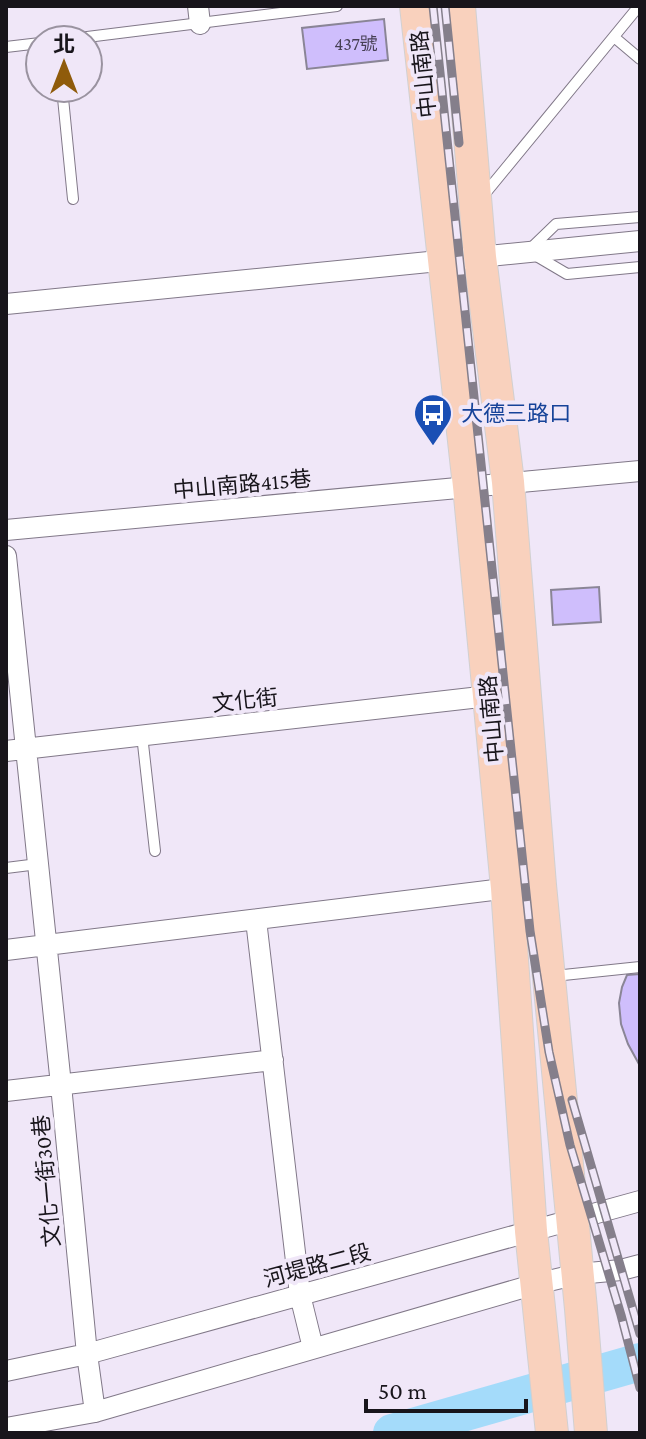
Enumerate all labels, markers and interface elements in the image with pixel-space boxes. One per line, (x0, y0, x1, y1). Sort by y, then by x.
north arrow (24, 24, 104, 104)
street label: 中山南路 (406, 29, 441, 119)
text: 北 (53, 32, 75, 57)
house number: 437號 (334, 34, 378, 54)
bus stop icon: 大德三路口 (412, 392, 454, 447)
place label: 大德三路口 (461, 401, 571, 426)
street label: 中山南路415巷 (172, 466, 312, 503)
street label: 中山南路 (475, 674, 508, 764)
street label: 文化街 (211, 685, 279, 716)
street label: 文化一街30巷 (28, 1114, 65, 1248)
street label: 河堤路二段 (261, 1239, 373, 1292)
scale bar (366, 1363, 526, 1413)
text: 50 m (378, 1377, 427, 1404)

